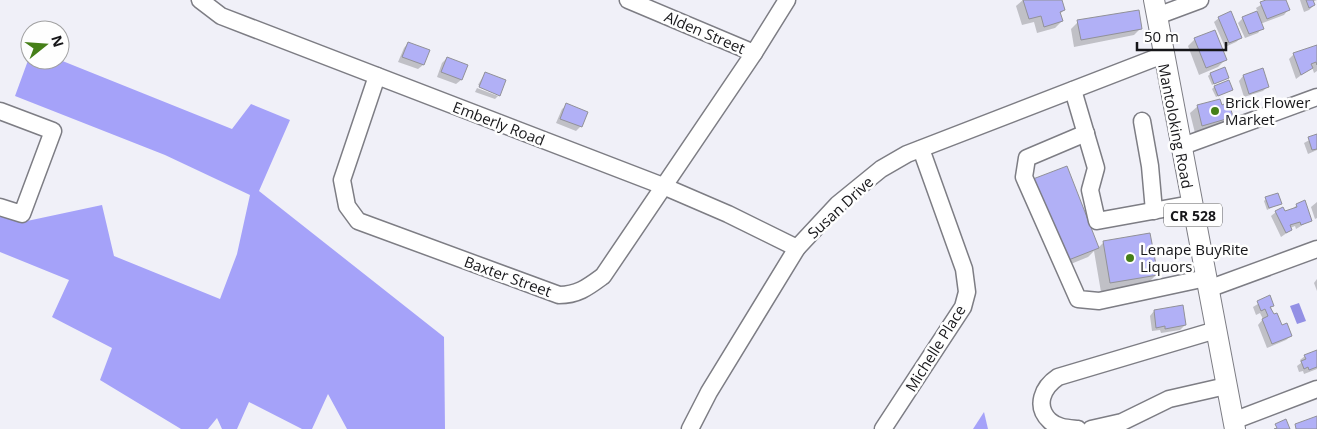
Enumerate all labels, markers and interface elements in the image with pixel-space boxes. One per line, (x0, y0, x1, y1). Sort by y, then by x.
street label: Alden Street (662, 6, 748, 58)
north arrow (20, 20, 70, 70)
scale bar (1137, 20, 1226, 52)
text: 50 m (1144, 26, 1179, 46)
text: N (47, 33, 69, 49)
street label: Mantoloking Road (1154, 62, 1198, 190)
place label: Brick Flower Market (1225, 92, 1310, 129)
street label: Emberly Road (450, 96, 548, 150)
marker: Brick Flower Market (1209, 105, 1221, 117)
street label: Susan Drive (803, 171, 877, 243)
road number: CR 528 (1164, 204, 1222, 226)
place label: Lenape BuyRite Liquors (1140, 239, 1249, 276)
street label: Baxter Street (462, 251, 554, 301)
marker: Lenape BuyRite Liquors (1124, 252, 1136, 264)
street label: Michelle Place (900, 301, 970, 395)

